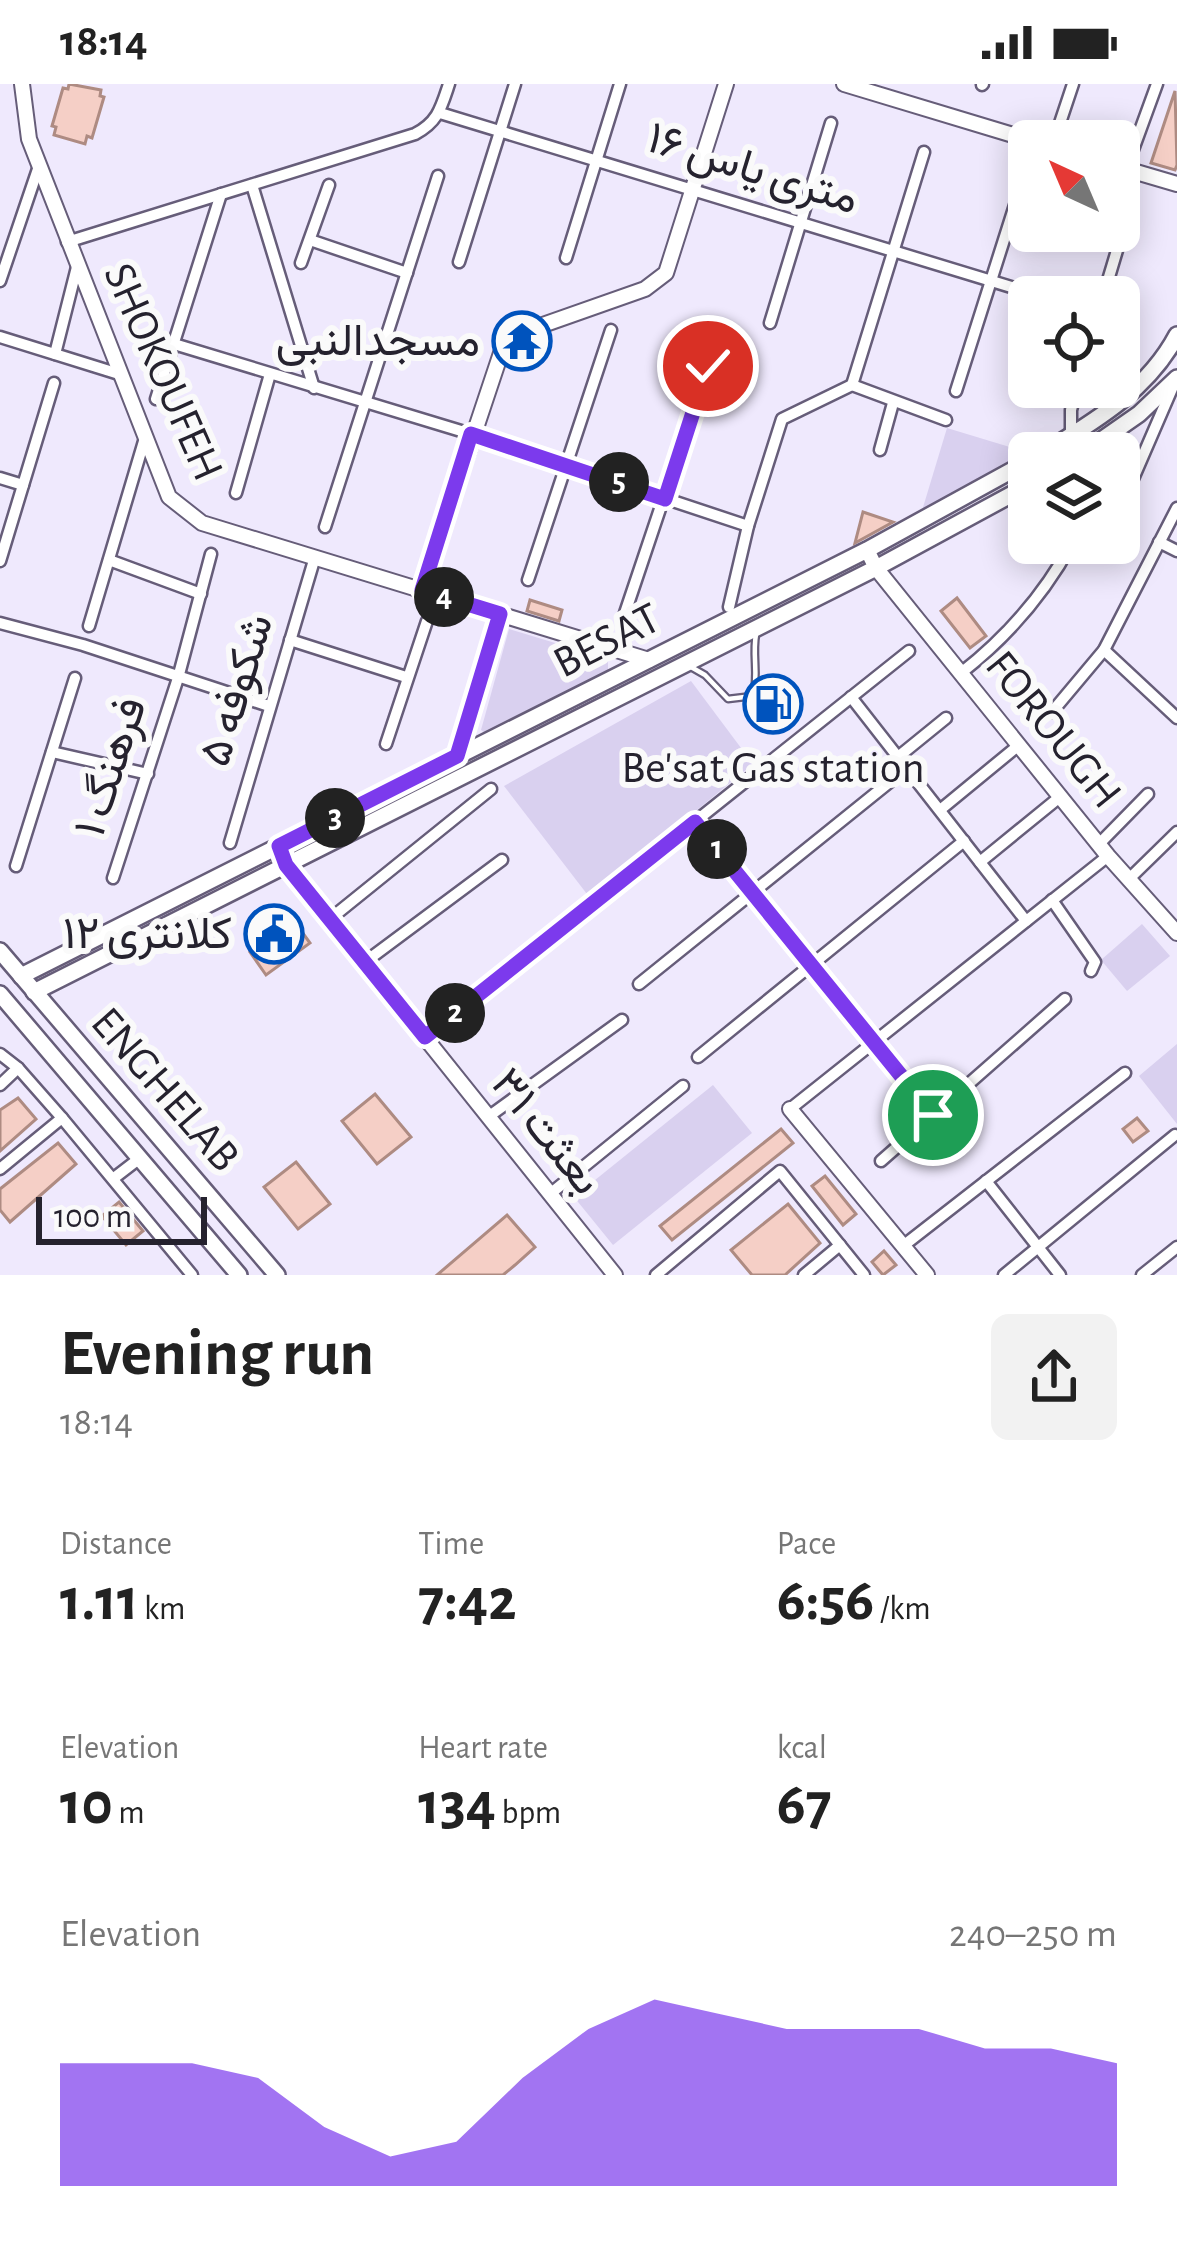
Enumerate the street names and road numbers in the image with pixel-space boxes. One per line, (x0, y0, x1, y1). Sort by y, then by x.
street label: ۱۶ متری یاس (641, 116, 864, 225)
street label: SHOKOUFEH (95, 257, 231, 487)
street label: BESAT (547, 595, 667, 687)
street label: شکوفه ۵ (193, 609, 284, 772)
street label: FOROUGH (977, 643, 1129, 817)
street label: فرهنگ ۱ (67, 692, 157, 843)
street label: ENGHELAB (82, 1000, 248, 1180)
street label: بعثت ۳۱ (481, 1061, 610, 1204)

